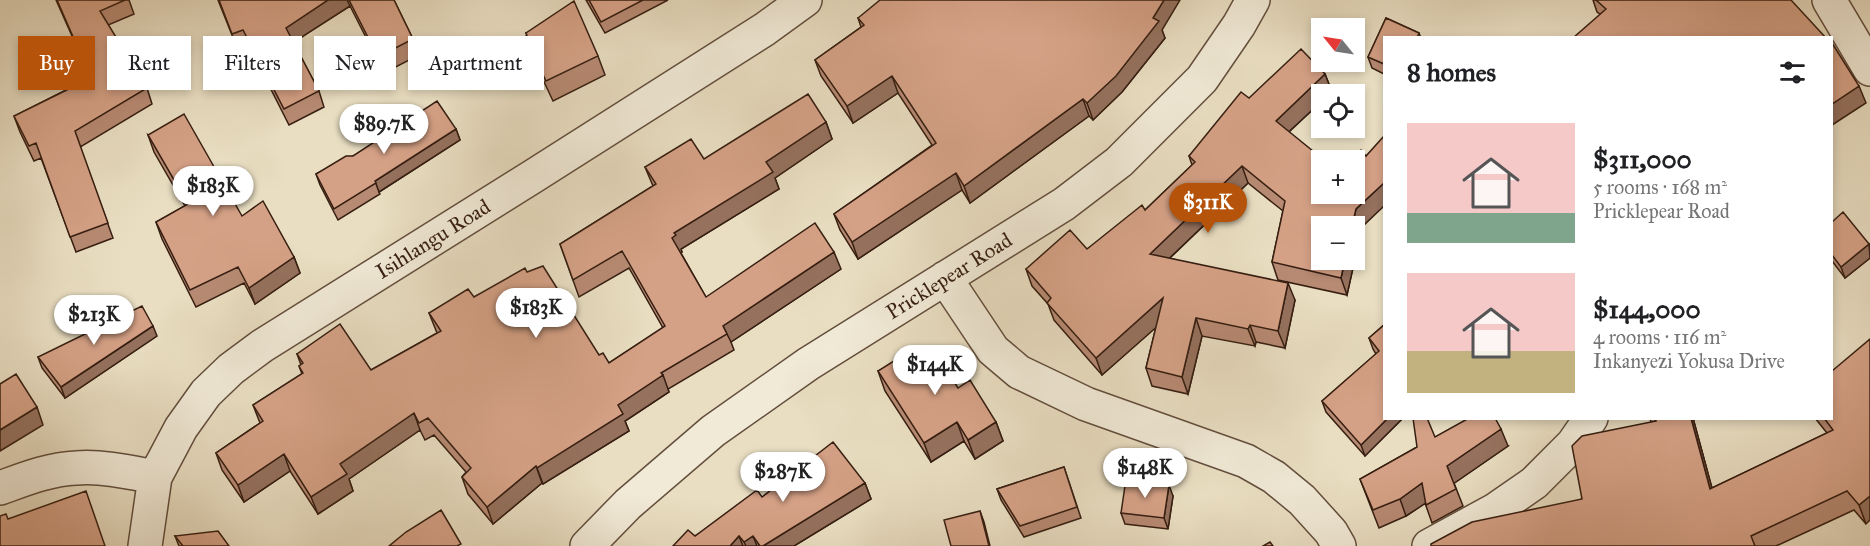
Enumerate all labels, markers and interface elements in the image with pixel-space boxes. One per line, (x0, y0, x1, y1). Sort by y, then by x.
north arrow (1311, 18, 1365, 72)
map controls (1311, 18, 1365, 270)
chip: Buy (18, 36, 95, 90)
chip: Rent (107, 36, 191, 90)
chip: Filters (203, 36, 302, 90)
chip: New (314, 36, 396, 90)
chip: Apartment (408, 36, 544, 90)
text: 8 homes (1407, 56, 1496, 88)
icon: filters (1776, 56, 1809, 89)
button: locate (1311, 84, 1365, 138)
pin: $89.7K (335, 104, 433, 155)
text: $89.7K (353, 111, 415, 135)
text: $311,000 (1593, 143, 1692, 175)
icon: home (1455, 147, 1527, 219)
button: + (1311, 150, 1365, 204)
pin: $183K (171, 166, 255, 217)
text: $183K (187, 173, 239, 197)
text: 5 rooms · 168 m² (1593, 175, 1727, 199)
pin: $311K (1166, 183, 1250, 234)
text: $311K (1183, 190, 1233, 214)
street label: Isihlangu Road (371, 193, 496, 285)
text: Pricklepear Road (1593, 199, 1730, 223)
button: − (1311, 216, 1365, 270)
street label: Pricklepear Road (881, 227, 1017, 325)
pin: $183K (494, 288, 578, 339)
text: $144,000 (1593, 293, 1701, 325)
pin: $213K (52, 295, 136, 346)
text: $183K (510, 295, 562, 319)
icon: home (1455, 297, 1527, 369)
text: $213K (68, 302, 120, 326)
text: 4 rooms · 116 m² (1593, 325, 1726, 349)
pin: $144K (893, 345, 977, 396)
text: Inkanyezi Yokusa Drive (1593, 349, 1785, 373)
text: $144K (907, 352, 963, 376)
pin: $148K (1103, 448, 1187, 499)
pin: $287K (741, 452, 825, 503)
text: $148K (1117, 455, 1173, 479)
text: $287K (754, 459, 812, 483)

